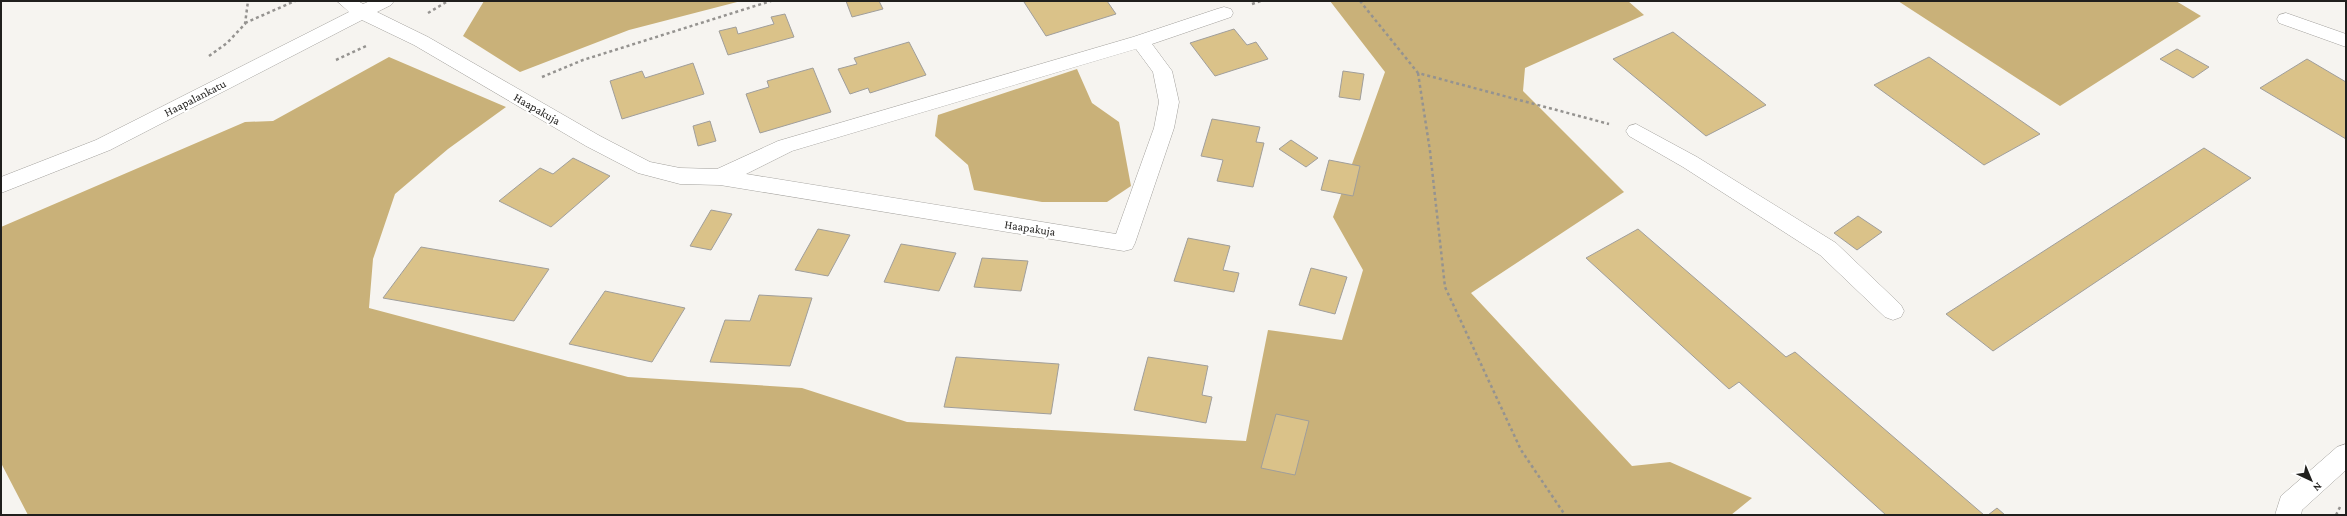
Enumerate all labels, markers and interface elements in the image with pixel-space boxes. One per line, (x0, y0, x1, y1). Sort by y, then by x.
street label: Haapalankatu (162, 76, 229, 120)
street label: Haapakuja (511, 90, 563, 128)
street label: Haapakuja (1004, 217, 1057, 239)
north arrow (2291, 460, 2331, 500)
text: N (2311, 480, 2325, 494)

